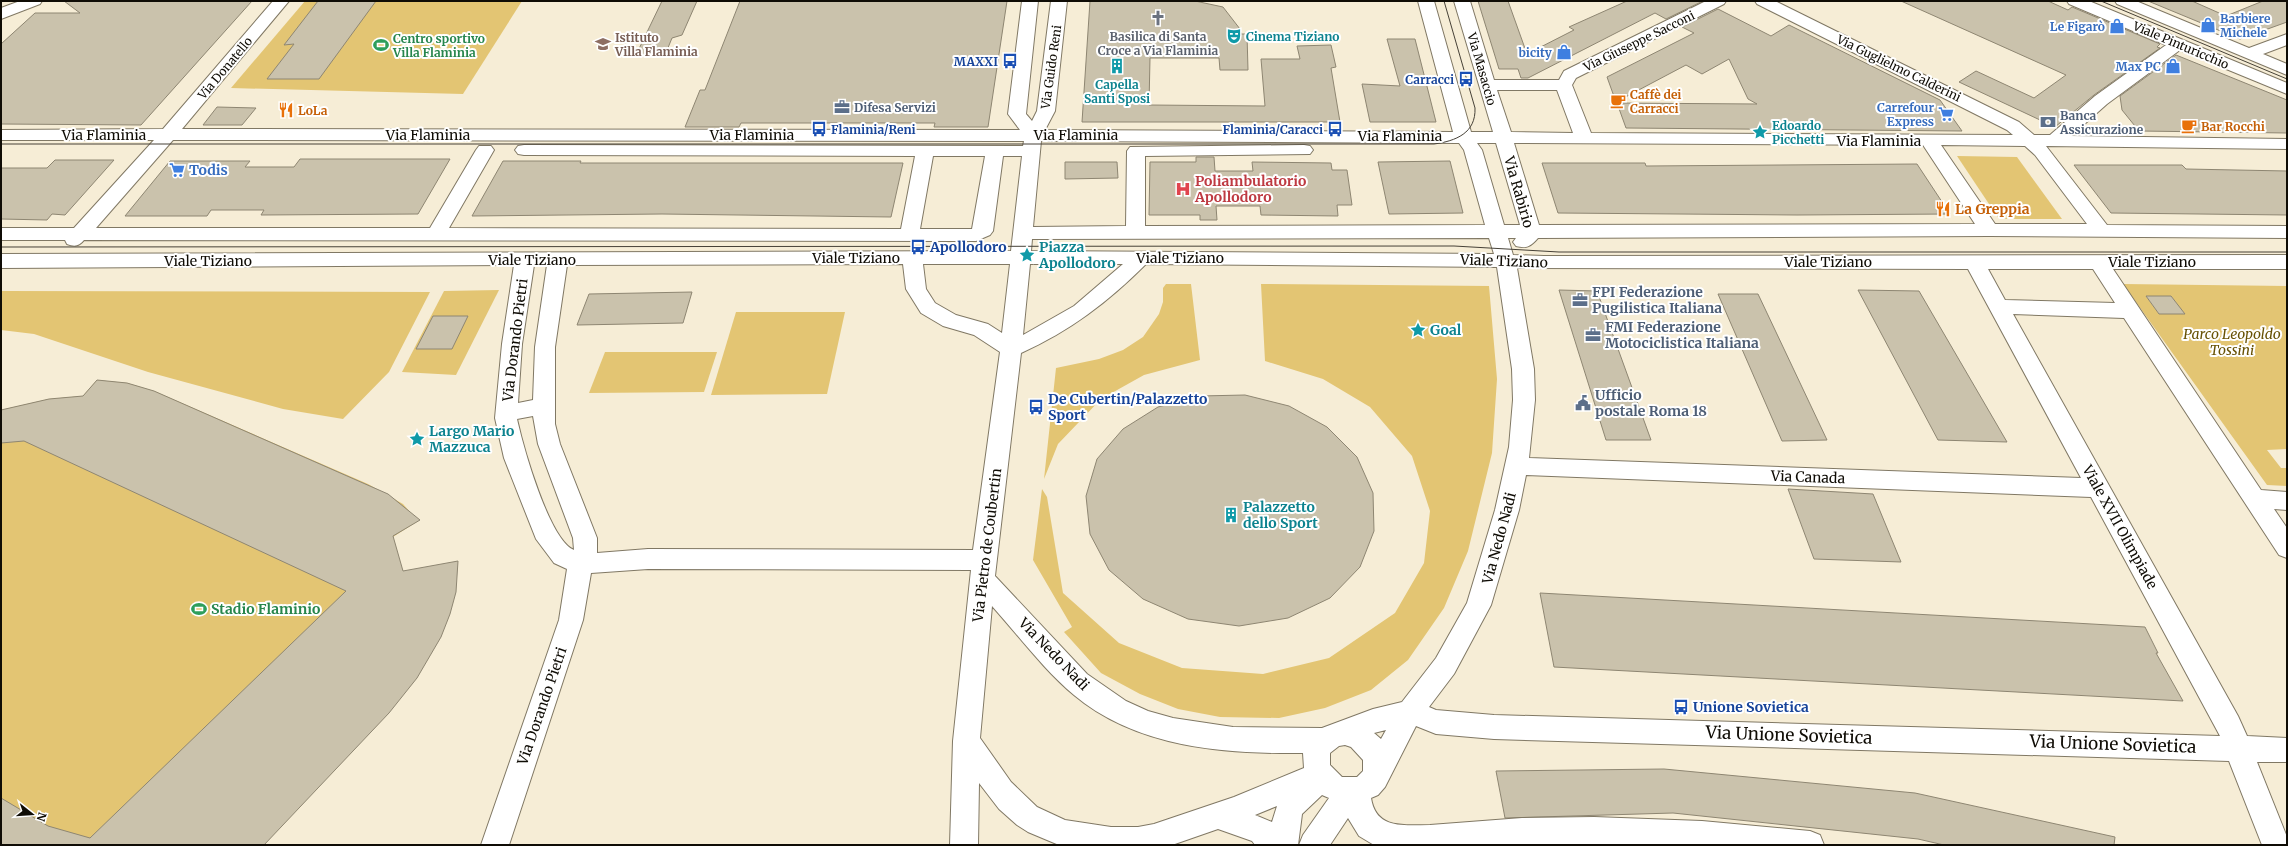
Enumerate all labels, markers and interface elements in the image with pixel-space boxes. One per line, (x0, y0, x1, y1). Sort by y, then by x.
street label: Via Giuseppe Sacconi (1580, 8, 1697, 75)
church icon: Basilica di Santa Croce a Via Flaminia (1149, 9, 1167, 27)
place label: Barbiere Michele (2220, 11, 2271, 40)
shop icon: Barbiere Michele (2199, 16, 2217, 34)
shop icon: Le Figarò (2108, 17, 2126, 35)
street label: Viale Pinturicchio (2130, 18, 2231, 72)
place label: Le Figarò (2050, 19, 2105, 34)
street label: Via Guido Reni (1038, 24, 1064, 111)
theatre icon: Cinema Tiziano (1225, 27, 1243, 45)
place label: Basilica di Santa Croce a Via Flaminia (1098, 29, 1218, 58)
place label: Cinema Tiziano (1246, 29, 1340, 44)
place label: Istituto Villa Flaminia (614, 30, 698, 59)
street label: Via Masaccio (1464, 30, 1500, 107)
place label: Centro sportivo Villa Flaminia (392, 31, 485, 60)
street label: Via Guglielmo Calderini (1834, 31, 1964, 105)
street label: Via Donatello (194, 34, 255, 103)
school or university icon: Istituto Villa Flaminia (594, 35, 612, 53)
sports icon: Centro sportivo Villa Flaminia (372, 36, 390, 54)
shop icon: bicity (1555, 43, 1573, 61)
place label: bicity (1519, 45, 1553, 60)
bus stop icon: MAXXI (1001, 52, 1019, 70)
place label: MAXXI (954, 54, 998, 69)
building icon: Capella Santi Sposi (1108, 57, 1126, 75)
shop icon: Max PC (2164, 57, 2182, 75)
place label: Max PC (2116, 59, 2161, 74)
bus stop icon: Carracci (1457, 70, 1475, 88)
place label: Carracci (1405, 72, 1454, 87)
place label: Capella Santi Sposi (1084, 77, 1150, 106)
place label: Caffè dei Carracci (1630, 87, 1681, 116)
cafe icon: Caffè dei Carracci (1609, 92, 1627, 110)
office icon: Difesa Servizi (833, 98, 851, 116)
place label: Difesa Servizi (854, 100, 936, 115)
place label: Carrefour Express (1877, 100, 1934, 129)
restaurant icon: LoLa (277, 101, 295, 119)
place label: LoLa (298, 103, 328, 118)
supermarket icon: Carrefour Express (1937, 105, 1955, 123)
place label: Banca Assicurazione (2059, 108, 2144, 137)
bank icon: Banca Assicurazione (2039, 113, 2057, 131)
cafe icon: Bar Rocchi (2180, 117, 2198, 135)
place label: Edoardo Picchetti (1772, 118, 1824, 147)
place label: Bar Rocchi (2201, 119, 2265, 134)
bus stop icon: Flaminia/Reni (810, 120, 828, 138)
bus stop icon: Flaminia/Caracci (1326, 120, 1344, 138)
place label: Flaminia/Reni (831, 122, 916, 137)
place label: Flaminia/Caracci (1223, 122, 1323, 137)
place icon: Edoardo Picchetti (1751, 123, 1769, 141)
street label: Via Flaminia (61, 126, 147, 144)
street label: Via Flaminia (385, 126, 471, 144)
street label: Via Flaminia (709, 126, 795, 144)
street label: Via Flaminia (1033, 126, 1119, 144)
street label: Via Flaminia (1357, 127, 1443, 145)
street label: Via Flaminia (1836, 132, 1922, 150)
street label: Via Rabirio (1500, 153, 1538, 230)
supermarket icon: Todis (168, 161, 186, 179)
place label: Todis (189, 161, 228, 179)
place label: Poliambulatorio Apollodoro (1194, 172, 1306, 206)
hospital icon: Poliambulatorio Apollodoro (1174, 180, 1192, 198)
restaurant icon: La Greppia (1934, 200, 1952, 218)
place label: La Greppia (1955, 200, 2030, 218)
bus stop icon: Apollodoro (909, 238, 927, 256)
place label: Apollodoro (929, 238, 1006, 256)
place label: Piazza Apollodoro (1038, 238, 1115, 272)
place icon: Piazza Apollodoro (1018, 246, 1036, 264)
street label: Viale Tiziano (811, 249, 900, 267)
street label: Viale Tiziano (1135, 249, 1224, 267)
street label: Viale Tiziano (1459, 250, 1548, 272)
street label: Viale Tiziano (487, 251, 576, 269)
street label: Viale Tiziano (163, 252, 252, 270)
street label: Viale Tiziano (1783, 253, 1872, 271)
street label: Viale Tiziano (2107, 253, 2196, 271)
street label: Via Dorando Pietri (498, 277, 532, 403)
place label: FPI Federazione Pugilistica Italiana (1592, 283, 1722, 317)
office icon: FPI Federazione Pugilistica Italiana (1571, 291, 1589, 309)
place label: FMI Federazione Motociclistica Italiana (1605, 318, 1759, 352)
place icon: Goal (1409, 321, 1427, 339)
place label: Goal (1430, 321, 1462, 339)
park label: Parco Leopoldo Tossini (2183, 325, 2281, 359)
office icon: FMI Federazione Motociclistica Italiana (1584, 326, 1602, 344)
place label: Ufficio postale Roma 18 (1595, 386, 1707, 420)
place label: De Cubertin/Palazzetto Sport (1048, 390, 1207, 424)
public building icon: Ufficio postale Roma 18 (1574, 394, 1592, 412)
bus stop icon: De Cubertin/Palazzetto Sport (1027, 398, 1045, 416)
place label: Largo Mario Mazzuca (429, 422, 514, 456)
place icon: Largo Mario Mazzuca (408, 430, 426, 448)
street label: Viale XVII Olimpiade (2078, 461, 2162, 592)
street label: Via Pietro de Coubertin (969, 467, 1005, 624)
street label: Via Canada (1770, 467, 1846, 487)
street label: Via Nedo Nadi (1478, 490, 1520, 587)
place label: Palazzetto dello Sport (1243, 498, 1318, 532)
building icon: Palazzetto dello Sport (1222, 506, 1240, 524)
sports icon: Stadio Flaminio (190, 600, 208, 618)
place label: Stadio Flaminio (211, 600, 320, 618)
street label: Via Nedo Nadi (1014, 613, 1093, 694)
street label: Via Dorando Pietri (513, 644, 571, 768)
bus stop icon: Unione Sovietica (1672, 698, 1690, 716)
place label: Unione Sovietica (1693, 698, 1809, 716)
street label: Via Unione Sovietica (1704, 721, 1873, 749)
street label: Via Unione Sovietica (2028, 730, 2197, 758)
north arrow (12, 794, 52, 834)
text: N (34, 811, 50, 823)

